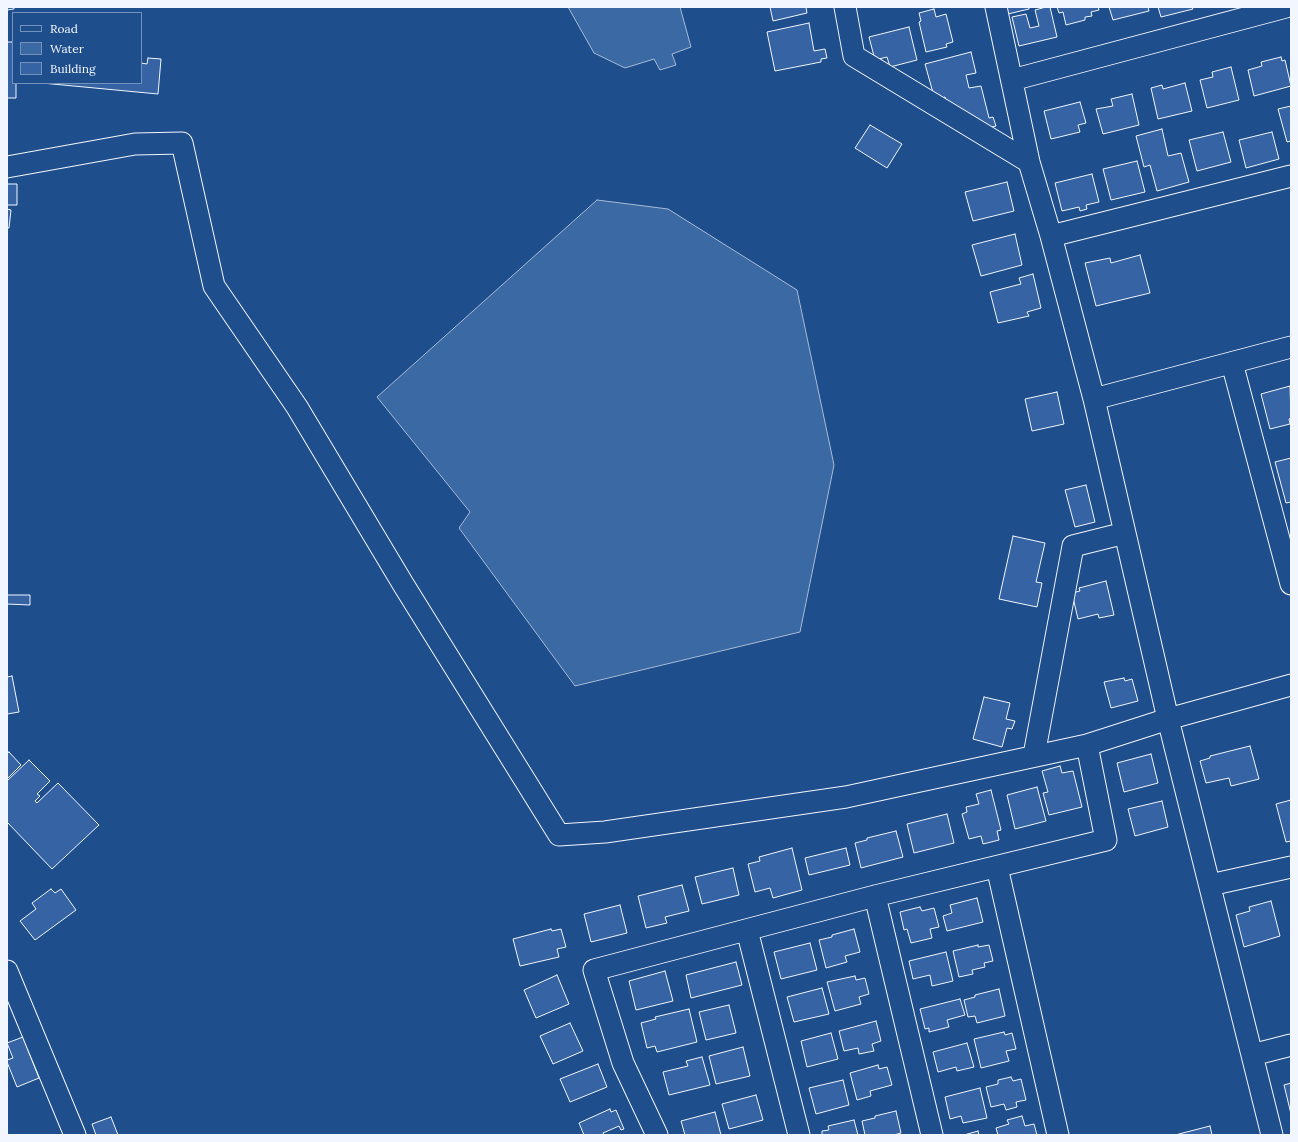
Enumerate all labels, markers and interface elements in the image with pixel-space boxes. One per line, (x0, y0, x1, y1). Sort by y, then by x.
legend (12, 12, 142, 84)
text: Road (50, 21, 78, 36)
text: Water (50, 41, 84, 56)
text: Building (50, 61, 96, 76)

